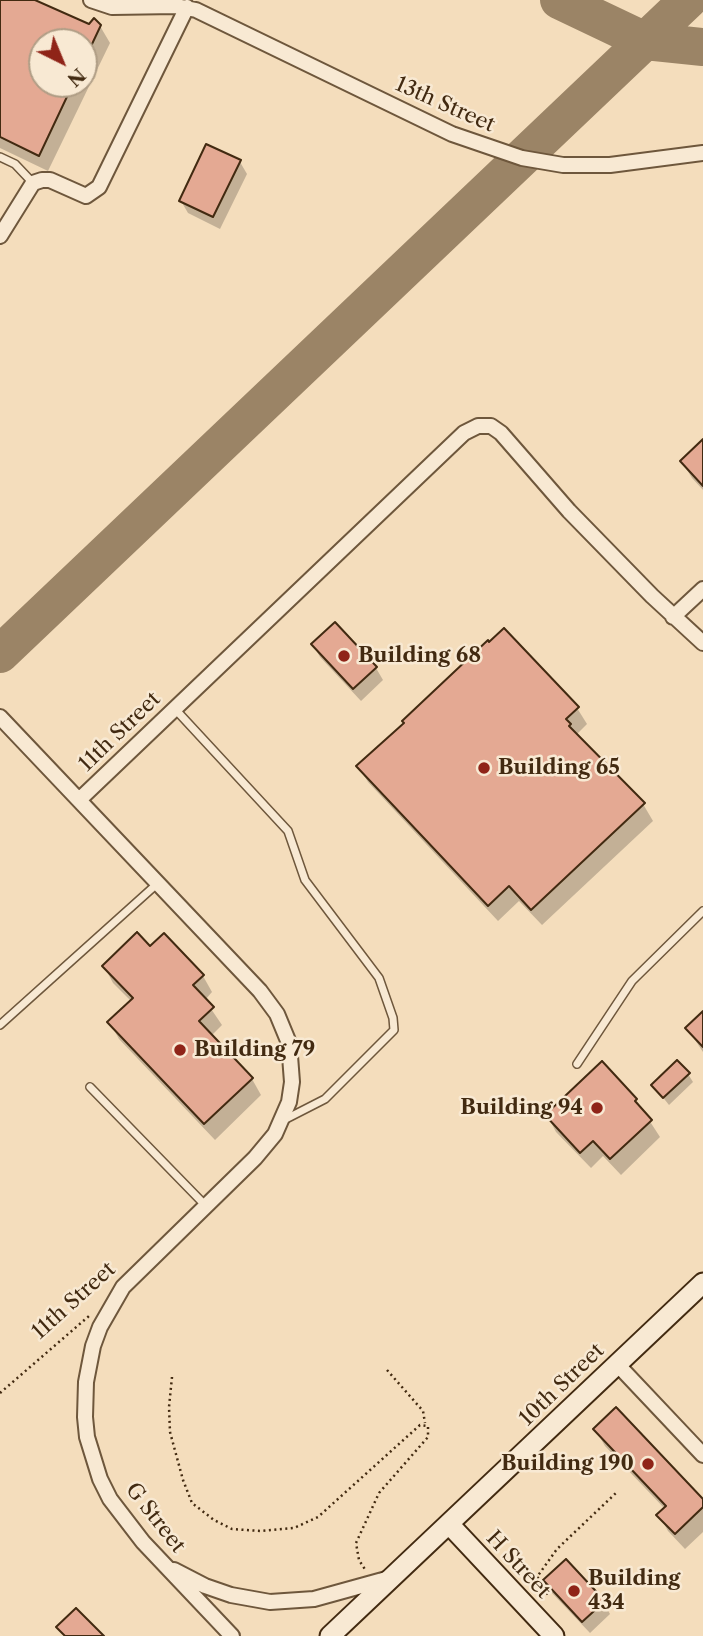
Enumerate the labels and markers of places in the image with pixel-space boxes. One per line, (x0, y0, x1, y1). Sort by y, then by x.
place label: Building 68 (358, 643, 481, 669)
marker: Building 68 (336, 648, 352, 664)
place label: Building 65 (498, 755, 620, 781)
marker: Building 65 (476, 760, 492, 776)
place label: Building 79 (194, 1037, 315, 1063)
marker: Building 79 (172, 1042, 188, 1058)
place label: Building 94 (460, 1095, 583, 1121)
marker: Building 94 (589, 1100, 605, 1116)
place label: Building 190 (501, 1451, 634, 1477)
marker: Building 190 (640, 1456, 656, 1472)
place label: Building 434 (588, 1566, 680, 1616)
marker: Building 434 (566, 1583, 582, 1599)

